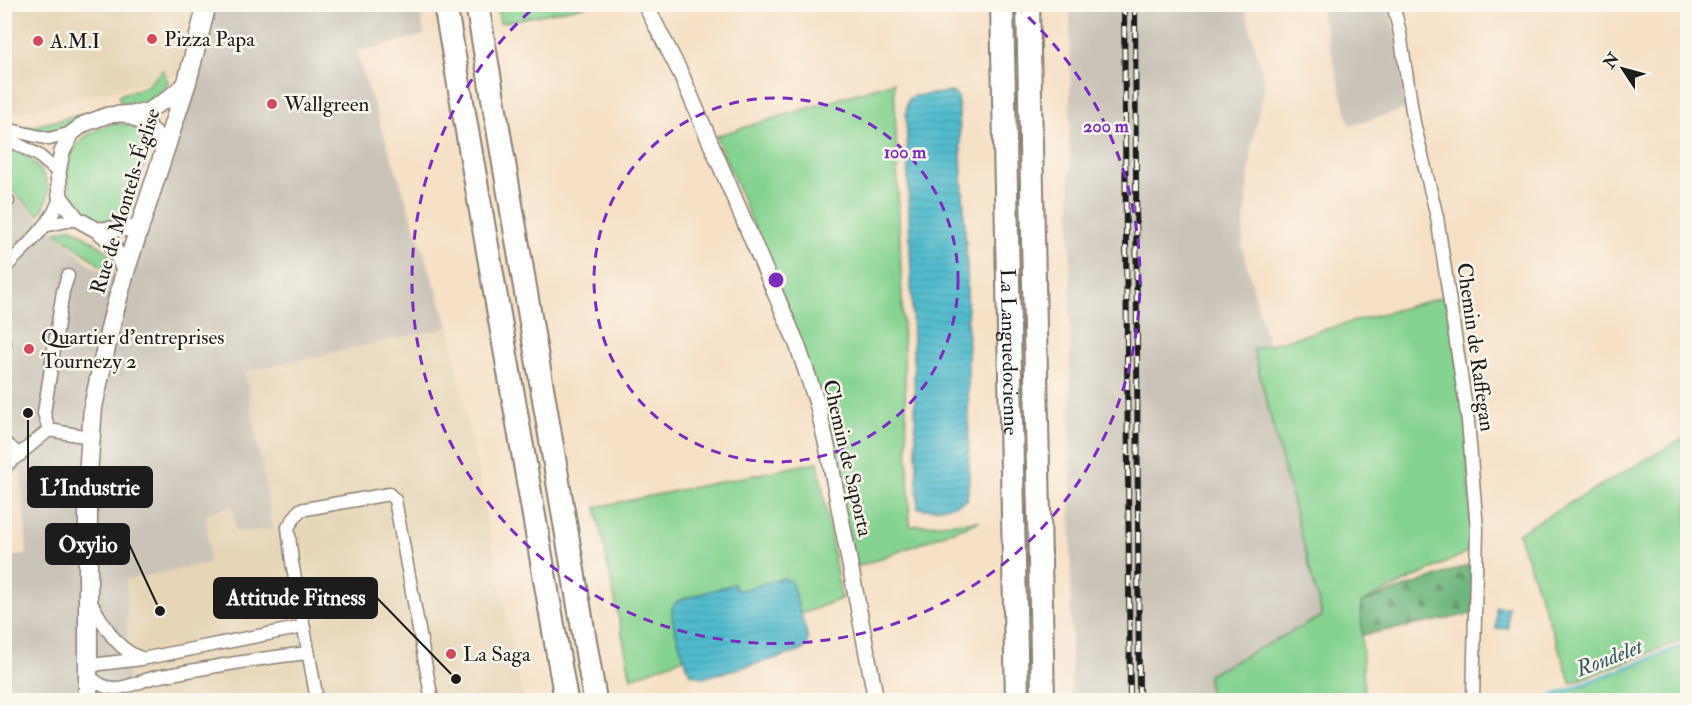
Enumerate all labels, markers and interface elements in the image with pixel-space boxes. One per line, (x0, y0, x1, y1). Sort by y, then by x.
place label: Pizza Papa (164, 26, 255, 53)
place label: A.M.I (49, 28, 100, 55)
marker: Pizza Papa (145, 32, 159, 46)
marker: A.M.I (31, 34, 45, 48)
north arrow (1593, 39, 1653, 99)
text: N (1599, 49, 1624, 73)
place label: Wallgreen (283, 91, 370, 118)
marker: Wallgreen (265, 97, 279, 111)
street label: Rue de Montels-Église (84, 105, 167, 297)
text: 200 m (1083, 115, 1130, 138)
text: 100 m (884, 141, 927, 164)
street label: Chemin de Raffegan (1450, 261, 1501, 433)
street label: La Languedocienne (994, 268, 1024, 436)
centre of rings (766, 270, 786, 290)
place label: Quartier d'entreprises Tournezy 2 (41, 324, 224, 375)
marker: Quartier d'entreprises Tournezy 2 (22, 342, 36, 356)
street label: Chemin de Saporta (816, 377, 879, 540)
callout: L'Industrie (28, 467, 152, 507)
text: L'Industrie (40, 474, 141, 502)
callout: Oxylio (46, 524, 129, 564)
text: Oxylio (58, 531, 118, 560)
callout: Attitude Fitness (214, 578, 377, 618)
text: Attitude Fitness (225, 584, 366, 612)
water label: Rondelet (1571, 632, 1648, 684)
place label: La Saga (463, 641, 531, 668)
marker: La Saga (444, 647, 458, 661)

